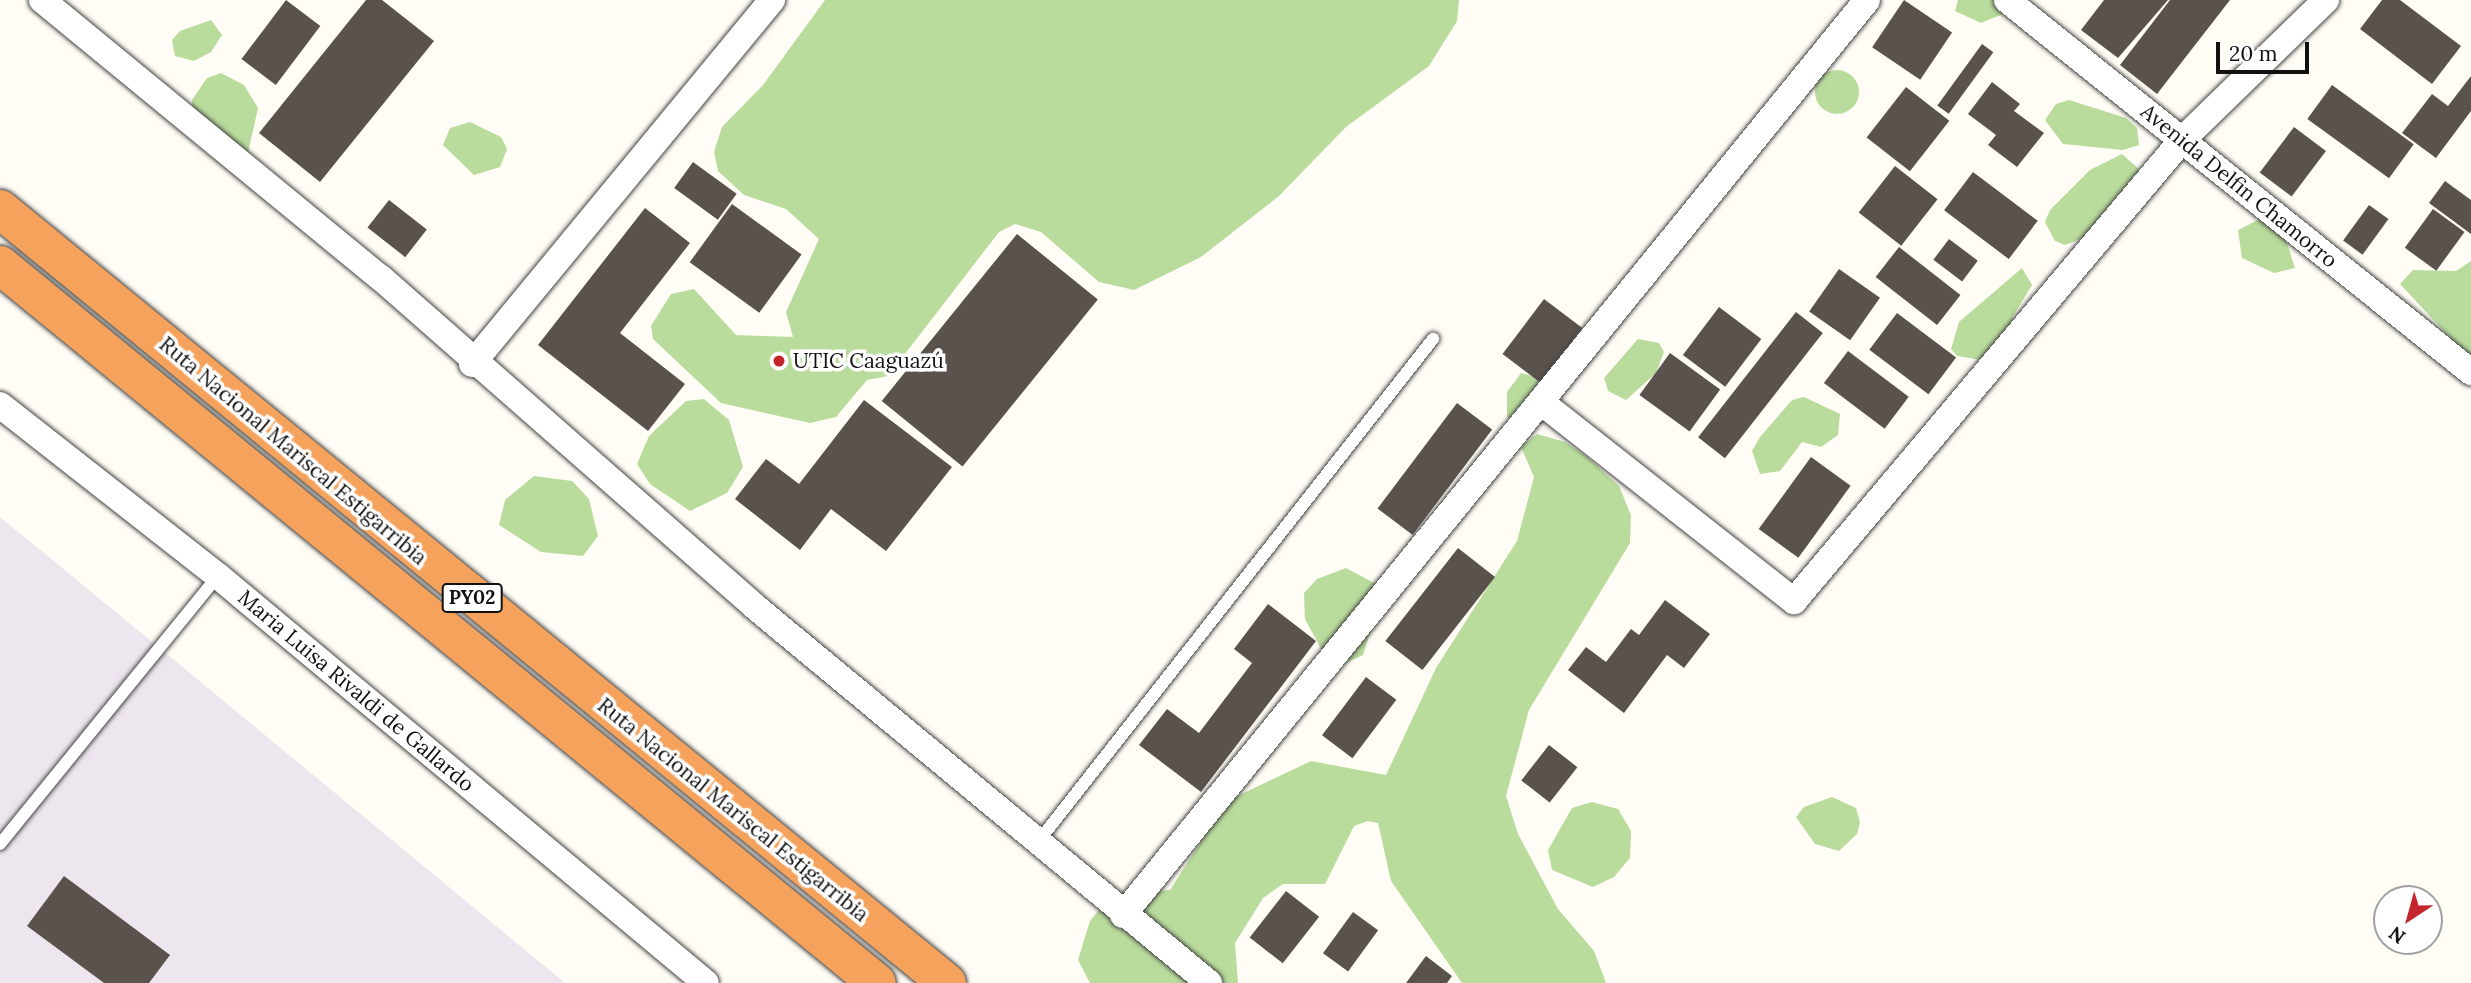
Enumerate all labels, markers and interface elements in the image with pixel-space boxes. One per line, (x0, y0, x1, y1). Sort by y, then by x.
scale bar (2219, 28, 2312, 72)
text: 20 m (2229, 40, 2278, 67)
street label: Avenida Delfin Chamorro (2136, 99, 2342, 273)
street label: Ruta Nacional Mariscal Estigarribia (154, 332, 432, 570)
place label: UTIC Caaguazú (793, 348, 944, 374)
marker: UTIC Caaguazú (771, 353, 787, 369)
road number: PY02 (440, 582, 504, 614)
street label: Maria Luisa Rivaldi de Gallardo (233, 585, 479, 797)
street label: Ruta Nacional Mariscal Estigarribia (592, 693, 874, 927)
north arrow (2373, 885, 2443, 955)
text: N (2384, 921, 2410, 949)

